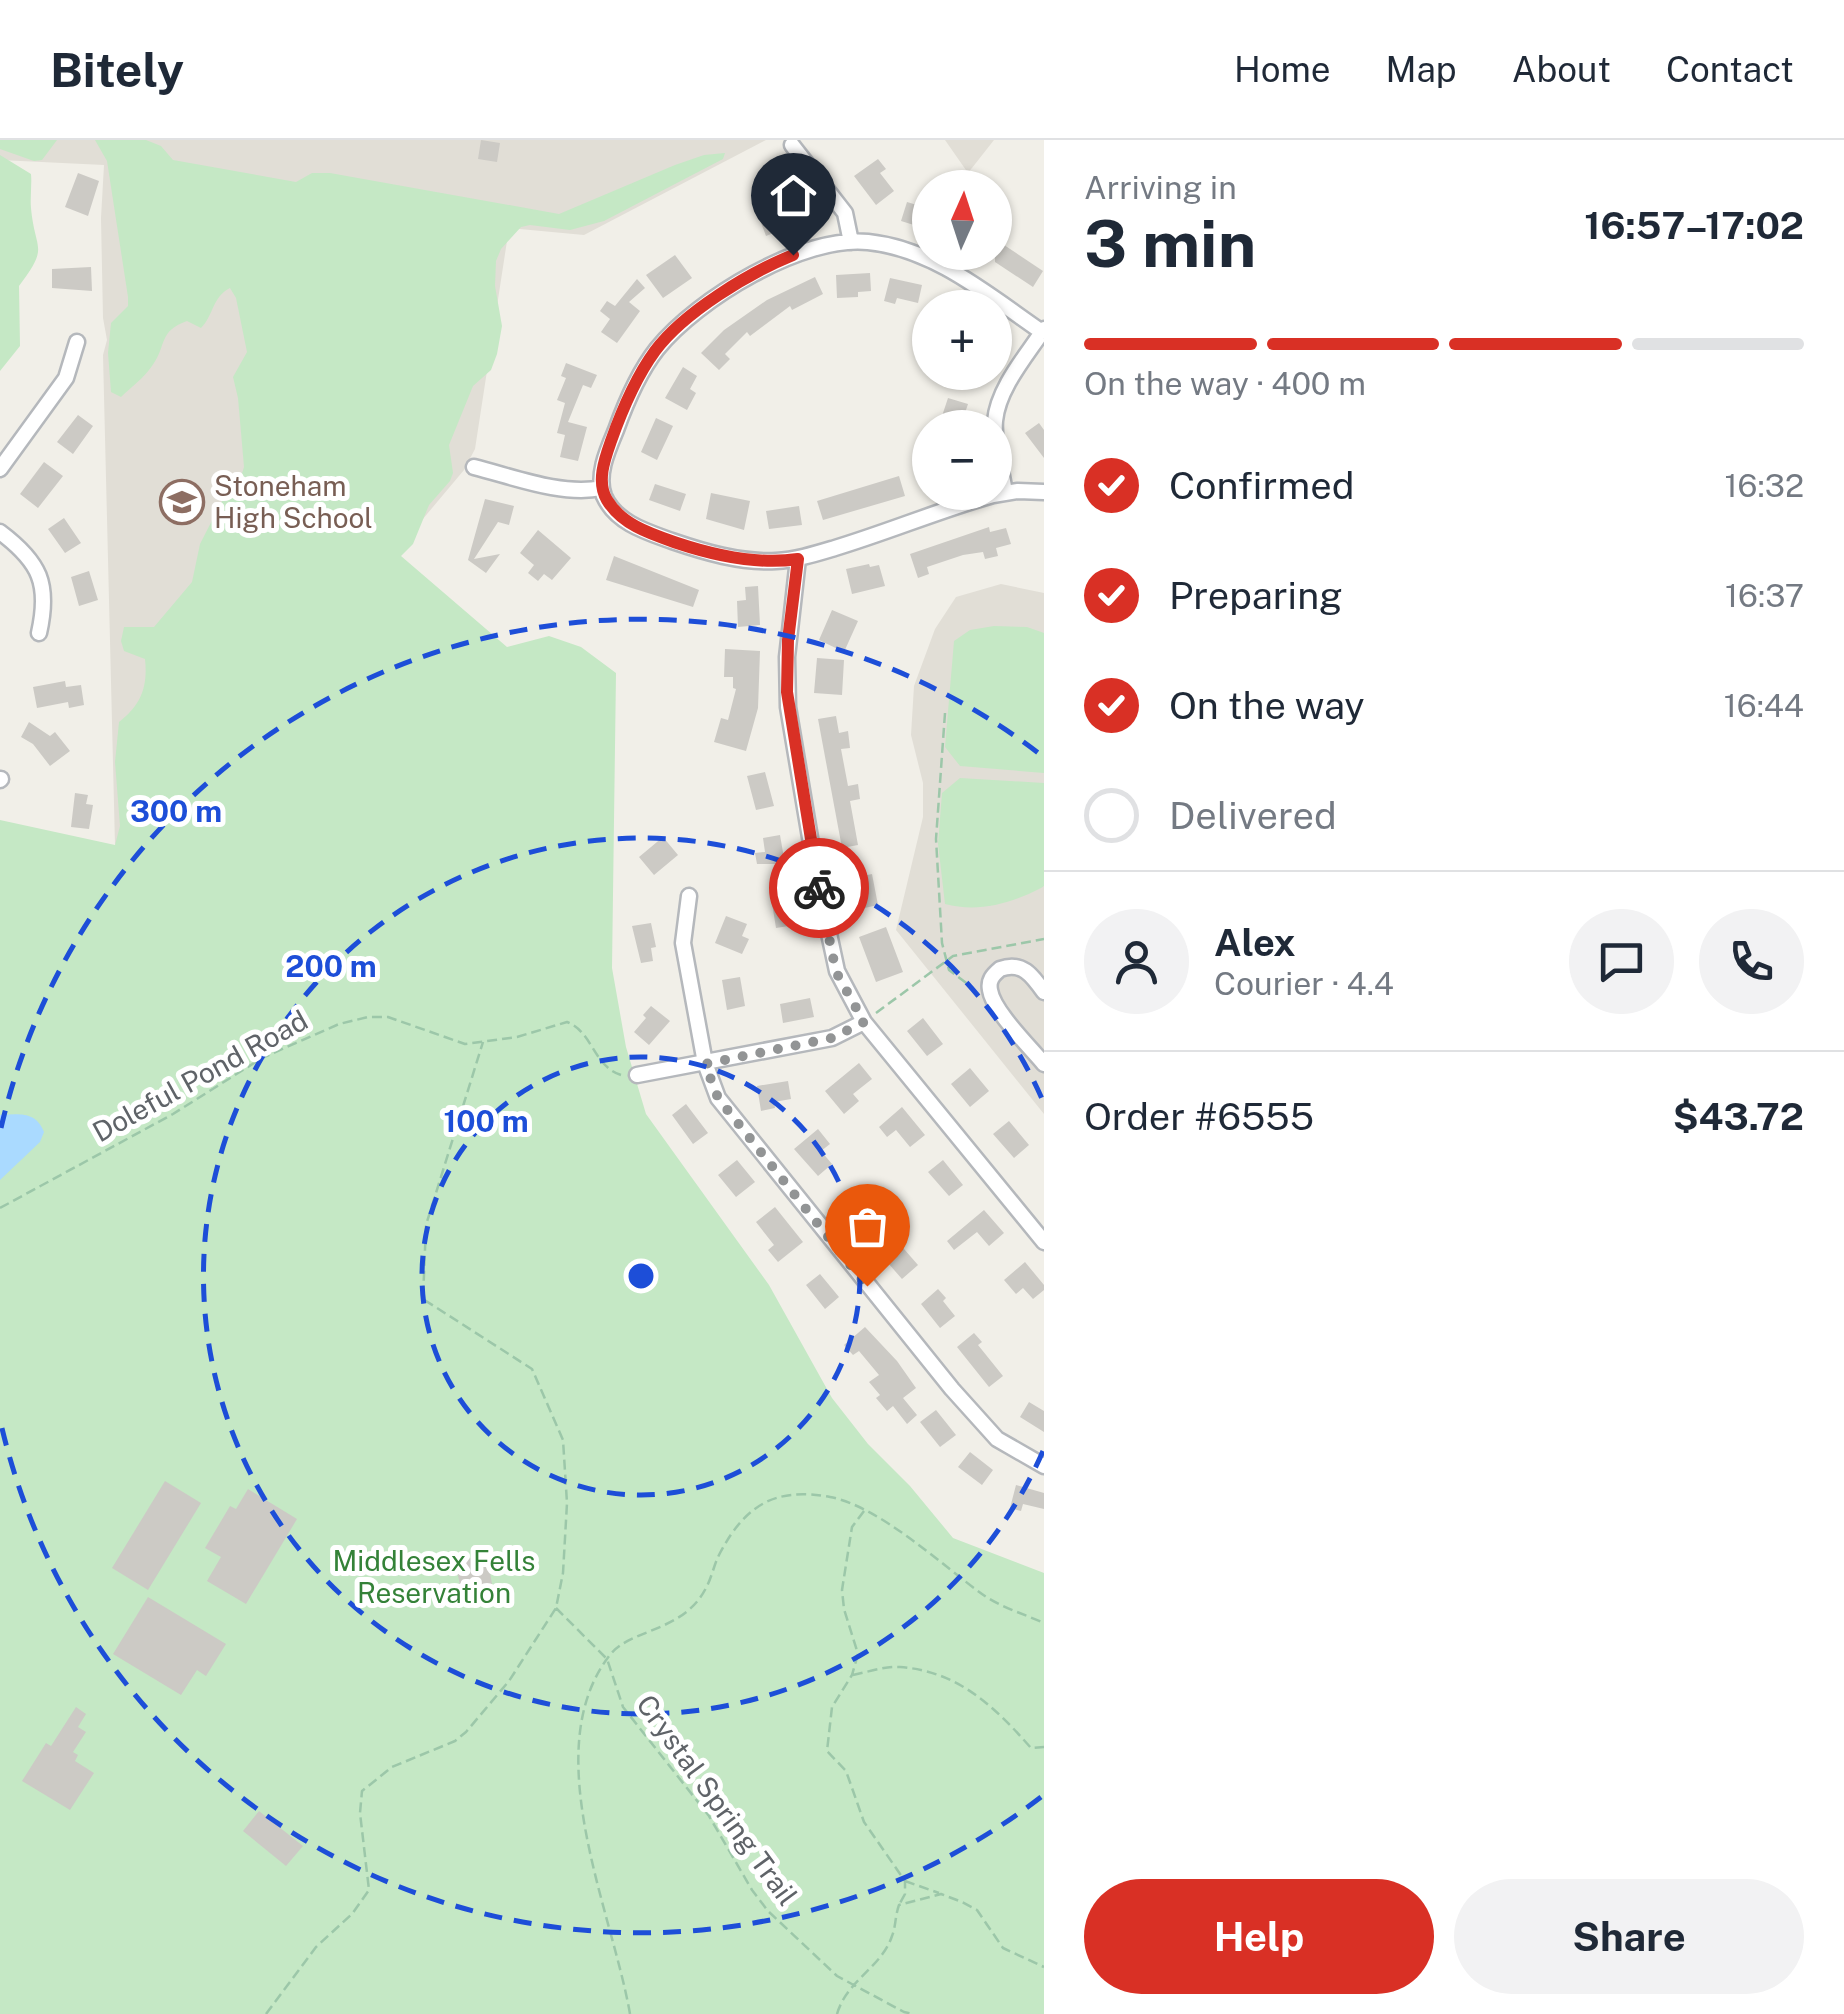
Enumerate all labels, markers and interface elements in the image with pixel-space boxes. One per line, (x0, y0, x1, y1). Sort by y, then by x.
text: Bitely (50, 41, 184, 98)
text: Home (1234, 49, 1331, 90)
text: Map (1386, 49, 1457, 90)
text: About (1512, 49, 1611, 90)
text: Contact (1666, 49, 1794, 90)
pin (751, 153, 836, 256)
icon: home (766, 168, 821, 223)
text: Arriving in (1084, 169, 1237, 206)
north arrow (912, 170, 1012, 270)
map controls (912, 170, 1012, 510)
text: 16:57–17:02 (1584, 203, 1804, 248)
text: 3 min (1084, 205, 1256, 282)
button: + (912, 290, 1012, 390)
text: On the way · 400 m (1084, 365, 1366, 402)
button: − (912, 410, 1012, 510)
icon: check (1084, 458, 1139, 513)
text: Confirmed (1169, 463, 1354, 508)
text: 16:32 (1725, 467, 1804, 504)
place label: Stoneham High School (214, 469, 373, 534)
school or university icon: Stoneham High School (159, 479, 205, 525)
icon: check (1084, 568, 1139, 623)
text: Preparing (1169, 573, 1343, 618)
text: 16:37 (1725, 577, 1804, 614)
icon: check (1084, 678, 1139, 733)
text: On the way (1169, 683, 1365, 728)
text: 16:44 (1724, 687, 1804, 724)
text: 300 m (130, 793, 222, 829)
text: Delivered (1169, 793, 1337, 838)
courier (769, 838, 869, 938)
icon: bike (792, 861, 847, 916)
button: person (1084, 909, 1189, 1014)
button: chat (1569, 909, 1674, 1014)
button: phone (1699, 909, 1804, 1014)
text: Alex (1214, 920, 1296, 965)
text: 200 m (285, 948, 377, 984)
text: Courier · 4.4 (1214, 965, 1394, 1002)
street label: Doleful Pond Road (87, 1003, 313, 1148)
text: Order #6555 (1084, 1094, 1314, 1139)
text: $43.72 (1673, 1094, 1804, 1139)
text: 100 m (443, 1103, 529, 1139)
pin (825, 1184, 910, 1287)
icon: bag (840, 1199, 895, 1254)
centre of rings (623, 1258, 659, 1294)
park label: Middlesex Fells Reservation (333, 1544, 535, 1609)
street label: Crystal Spring Trail (630, 1688, 805, 1911)
button: Help (1084, 1879, 1434, 1994)
button: Share (1454, 1879, 1804, 1994)

